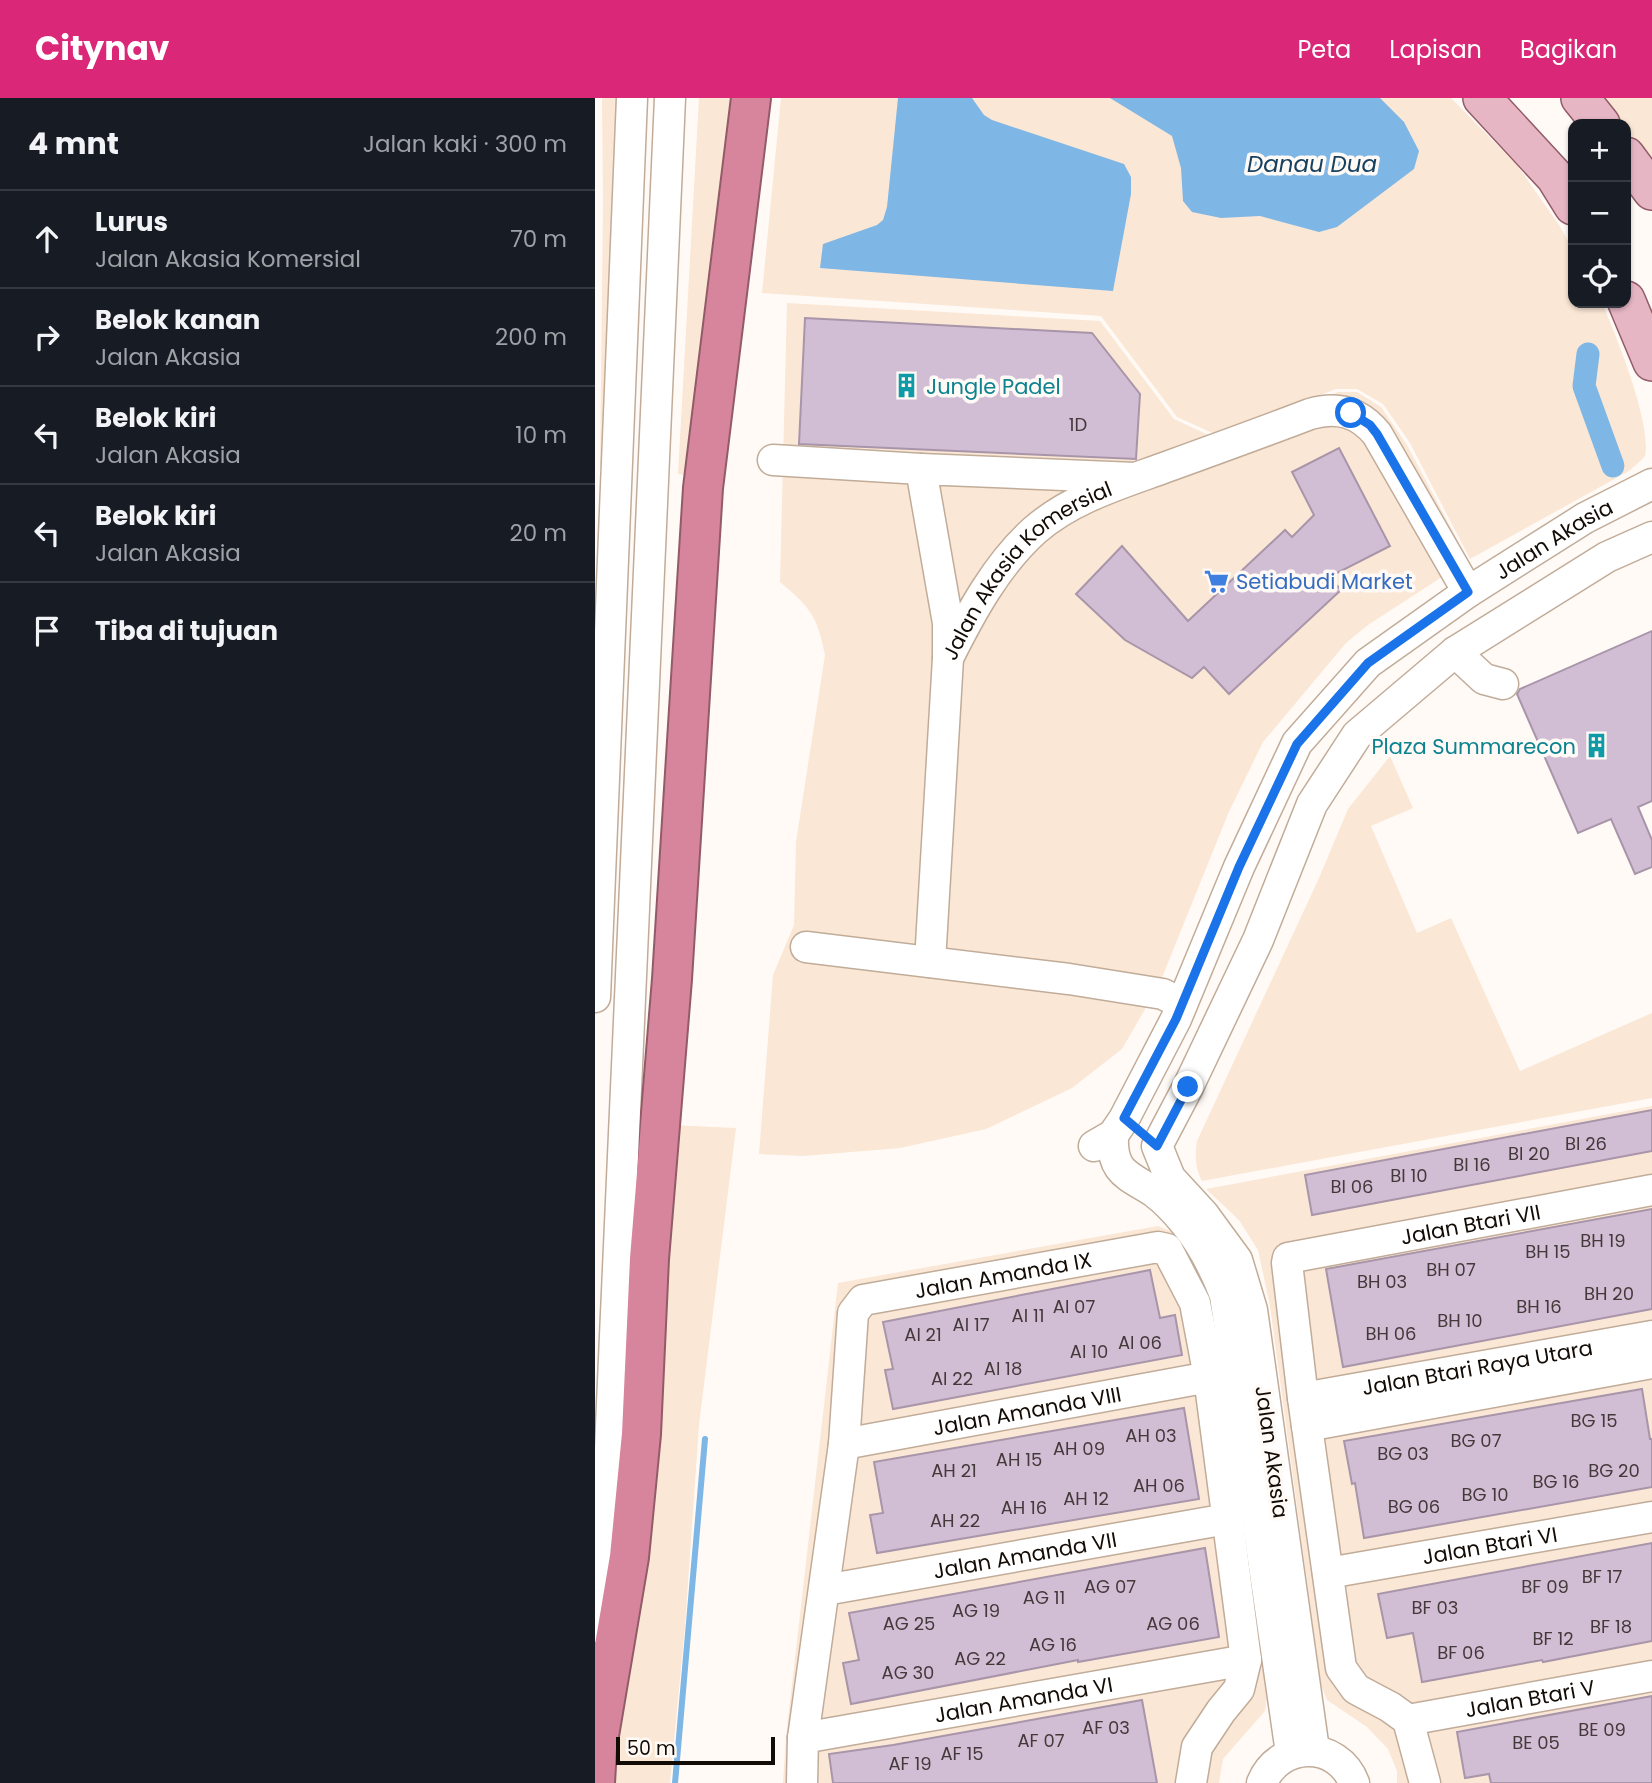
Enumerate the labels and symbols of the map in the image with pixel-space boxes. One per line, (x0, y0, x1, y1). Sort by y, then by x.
water label: Danau Dua (1247, 148, 1377, 180)
building icon: Jungle Padel (892, 372, 920, 400)
place label: Jungle Padel (926, 372, 1061, 401)
route start (1335, 397, 1366, 428)
house number: 1D (1069, 412, 1087, 437)
street label: Jalan Akasia Komersial (935, 474, 1116, 665)
street label: Jalan Akasia (1489, 492, 1618, 586)
supermarket icon: Setiabudi Market (1202, 567, 1230, 595)
place label: Setiabudi Market (1236, 567, 1413, 596)
place label: Plaza Summarecon (1371, 732, 1576, 761)
building icon: Plaza Summarecon (1582, 732, 1610, 760)
route end (1172, 1071, 1203, 1102)
house number: BI 26 (1565, 1131, 1607, 1156)
house number: BI 20 (1508, 1141, 1550, 1166)
house number: BI 16 (1453, 1152, 1491, 1177)
house number: BI 10 (1390, 1163, 1428, 1188)
house number: BI 06 (1330, 1174, 1374, 1199)
street label: Jalan Btari VII (1398, 1197, 1543, 1251)
house number: BH 19 (1580, 1228, 1626, 1253)
house number: BH 15 (1525, 1239, 1571, 1264)
street label: Jalan Amanda IX (912, 1245, 1094, 1305)
house number: BH 07 (1426, 1257, 1476, 1282)
house number: BH 03 (1357, 1269, 1407, 1294)
house number: BH 20 (1584, 1281, 1634, 1306)
house number: AI 07 (1053, 1294, 1095, 1319)
house number: BH 16 (1516, 1294, 1562, 1319)
house number: AI 11 (1012, 1303, 1044, 1328)
house number: BH 10 (1437, 1308, 1483, 1333)
house number: AI 17 (953, 1312, 990, 1337)
house number: BH 06 (1365, 1321, 1417, 1346)
house number: AI 21 (904, 1322, 942, 1347)
house number: AI 06 (1118, 1330, 1162, 1355)
street label: Jalan Btari Raya Utara (1360, 1332, 1595, 1402)
house number: AI 10 (1070, 1339, 1108, 1364)
house number: AI 18 (984, 1356, 1022, 1381)
house number: AI 22 (931, 1366, 973, 1391)
street label: Jalan Amanda VIII (930, 1379, 1123, 1442)
street label: Jalan Akasia (1248, 1384, 1296, 1520)
house number: BG 15 (1571, 1408, 1617, 1433)
house number: AH 03 (1125, 1423, 1177, 1448)
house number: BG 07 (1451, 1428, 1502, 1453)
house number: AH 09 (1053, 1436, 1105, 1461)
house number: BG 03 (1377, 1441, 1429, 1466)
house number: AH 15 (996, 1447, 1042, 1472)
house number: AH 21 (931, 1458, 977, 1483)
house number: BG 20 (1588, 1458, 1640, 1483)
house number: BG 16 (1532, 1469, 1580, 1494)
house number: AH 06 (1133, 1473, 1185, 1498)
house number: BG 10 (1462, 1482, 1508, 1507)
house number: AH 12 (1063, 1486, 1109, 1511)
house number: BG 06 (1388, 1494, 1440, 1519)
house number: AH 16 (1001, 1495, 1047, 1520)
house number: AH 22 (930, 1508, 980, 1533)
street label: Jalan Btari VI (1420, 1519, 1559, 1571)
street label: Jalan Amanda VII (931, 1524, 1119, 1585)
house number: BF 17 (1582, 1564, 1622, 1589)
house number: AG 07 (1084, 1574, 1136, 1599)
house number: BF 09 (1521, 1574, 1569, 1599)
house number: AG 11 (1023, 1585, 1065, 1610)
house number: BF 03 (1412, 1595, 1458, 1620)
house number: AG 19 (952, 1598, 1000, 1623)
house number: AG 25 (883, 1611, 935, 1636)
house number: AG 06 (1146, 1611, 1200, 1636)
house number: BF 18 (1590, 1614, 1632, 1639)
house number: BF 12 (1532, 1626, 1574, 1651)
house number: AG 16 (1029, 1632, 1077, 1657)
house number: BF 06 (1437, 1640, 1485, 1665)
house number: AG 22 (954, 1646, 1006, 1671)
house number: AG 30 (882, 1660, 934, 1685)
street label: Jalan Amanda VI (932, 1669, 1115, 1729)
street label: Jalan Btari V (1463, 1672, 1597, 1724)
house number: AF 03 (1082, 1715, 1130, 1740)
house number: BE 09 (1578, 1717, 1626, 1742)
house number: AF 07 (1017, 1728, 1065, 1753)
house number: BE 05 (1512, 1730, 1560, 1755)
scale bar (616, 1734, 775, 1766)
house number: AF 15 (940, 1741, 984, 1766)
house number: AF 19 (888, 1751, 932, 1776)

